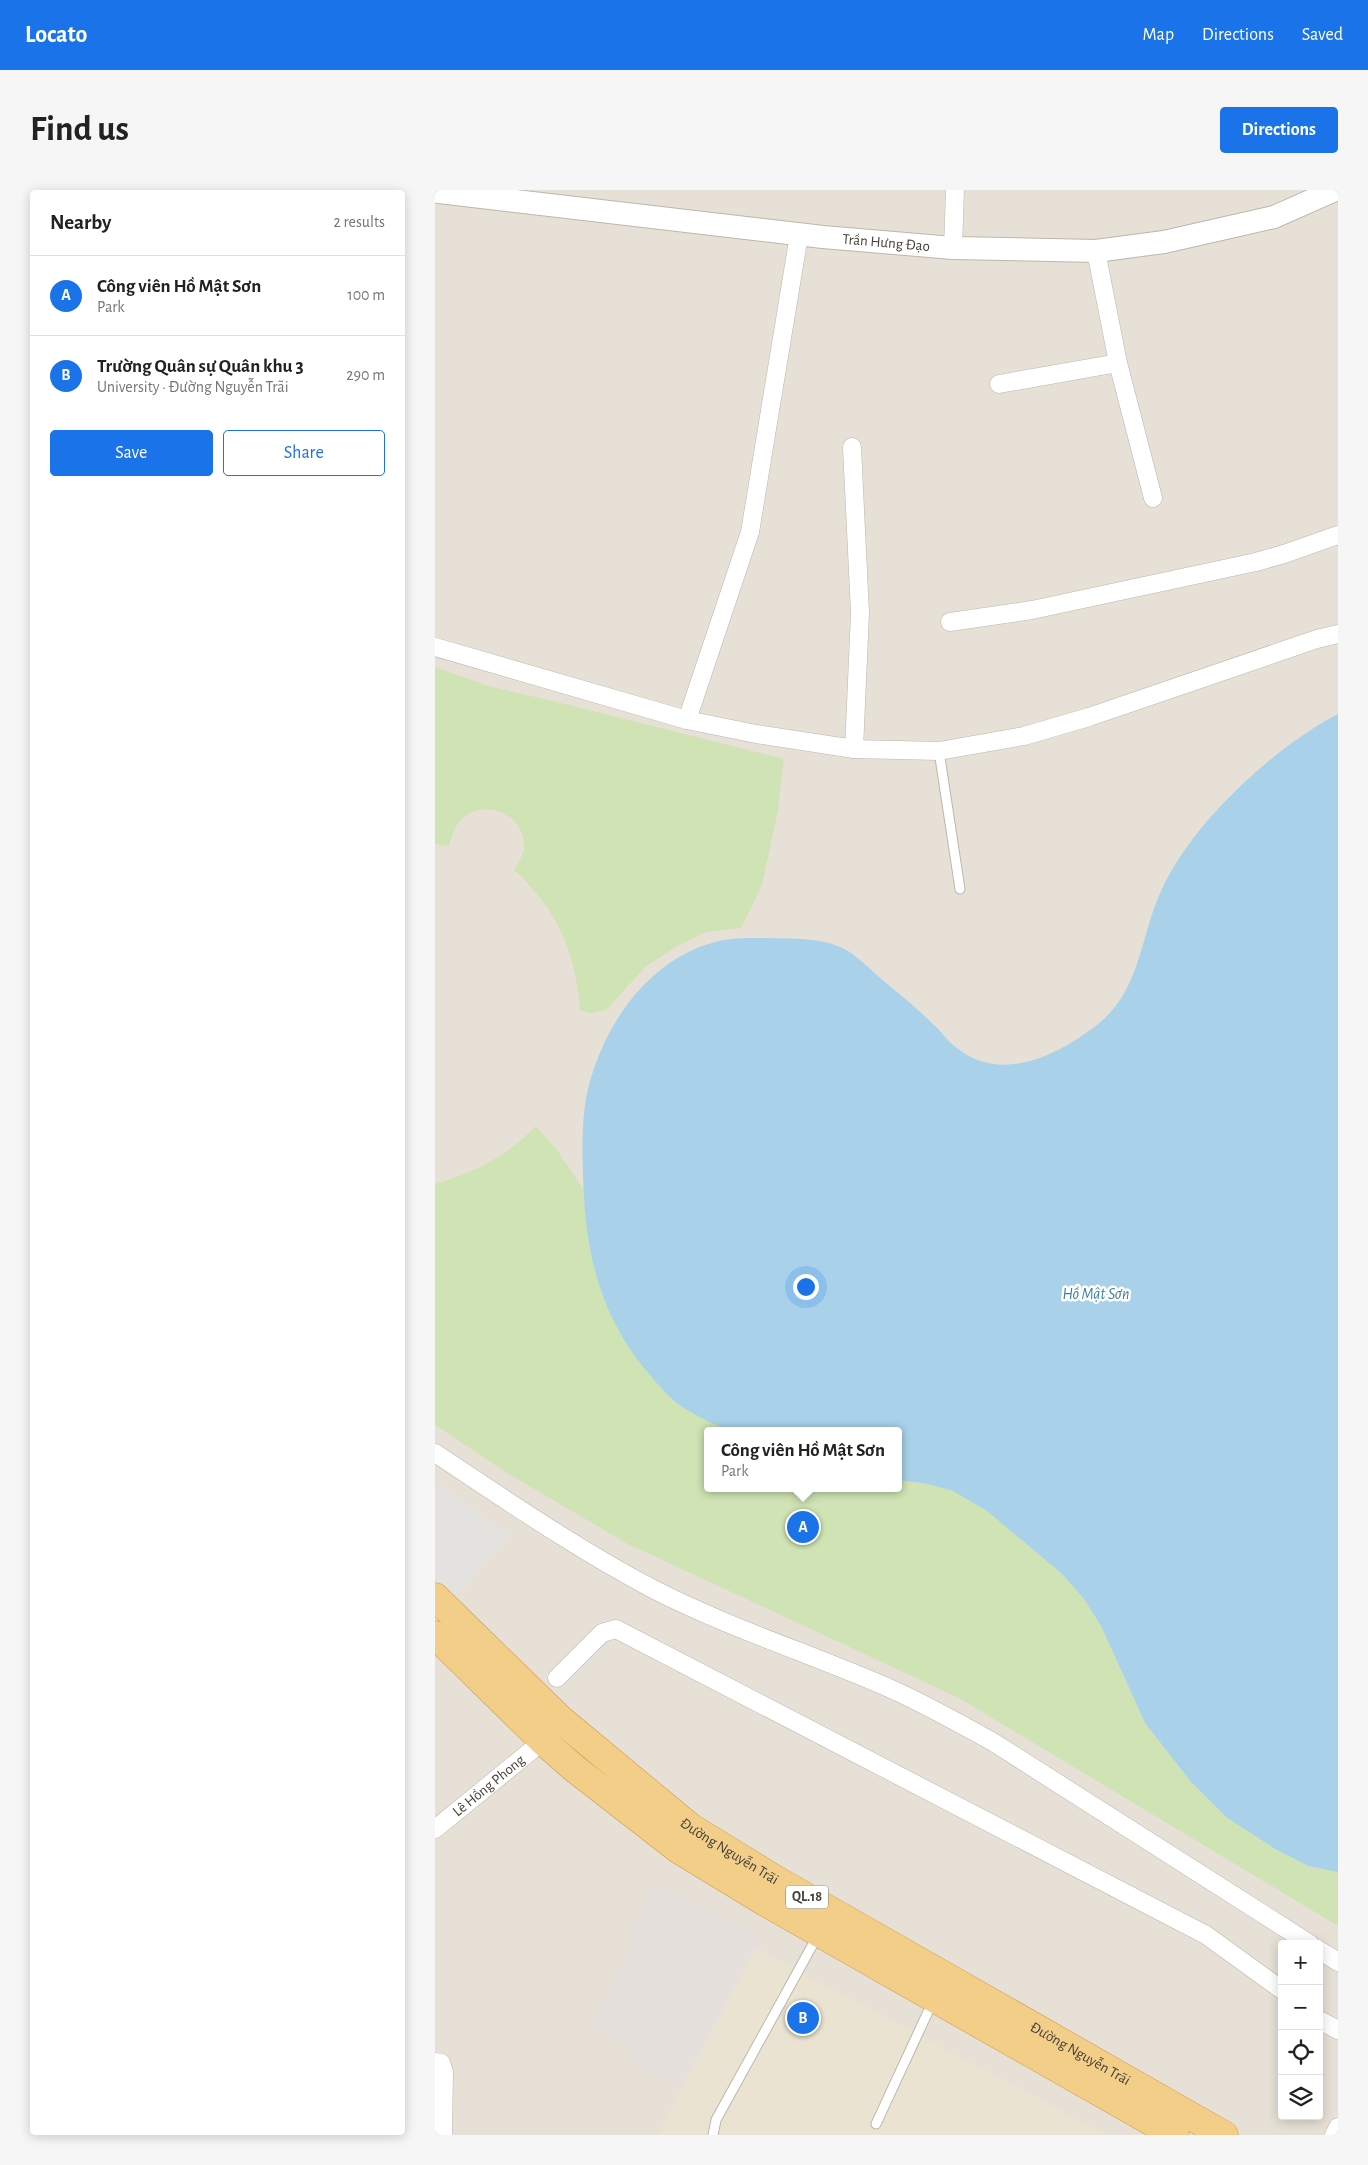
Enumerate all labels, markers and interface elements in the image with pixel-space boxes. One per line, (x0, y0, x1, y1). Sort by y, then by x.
text: Locato (25, 23, 87, 47)
text: Map (1143, 26, 1174, 44)
text: Directions (1202, 26, 1274, 44)
text: Saved (1302, 26, 1343, 44)
button: Directions (1220, 107, 1338, 153)
text: Find us (30, 112, 129, 147)
text: Nearby (50, 212, 111, 233)
text: 2 results (333, 214, 385, 230)
street label: Trần Hưng Đạo (842, 231, 931, 254)
text: Công viên Hồ Mật Sơn (97, 277, 261, 296)
text: A (61, 287, 71, 303)
text: 100 m (347, 287, 385, 303)
text: Park (97, 299, 125, 315)
text: Trường Quân sự Quân khu 3 (97, 357, 304, 376)
text: B (61, 367, 71, 383)
text: 290 m (346, 367, 385, 383)
text: University · Đường Nguyễn Trãi (97, 379, 289, 395)
button: Save (50, 430, 213, 476)
button: Share (223, 430, 385, 476)
your location (793, 1274, 819, 1300)
water label: Hồ Mật Sơn (1062, 1286, 1130, 1302)
popup (704, 1427, 902, 1492)
text: Công viên Hồ Mật Sơn (721, 1441, 885, 1460)
text: Park (721, 1463, 749, 1479)
pin: A (787, 1508, 819, 1546)
street label: Lê Hồng Phong (450, 1751, 528, 1819)
street label: Đường Nguyễn Trãi (677, 1815, 781, 1887)
road number: QL.18 (786, 1885, 828, 1908)
map controls (1278, 1940, 1323, 2120)
button: + (1278, 1940, 1323, 1985)
button: − (1278, 1985, 1323, 2030)
pin: B (787, 1999, 819, 2037)
street label: Đường Nguyễn Trãi (1028, 2019, 1133, 2088)
button: locate (1278, 2030, 1323, 2075)
button: layers (1278, 2075, 1323, 2120)

